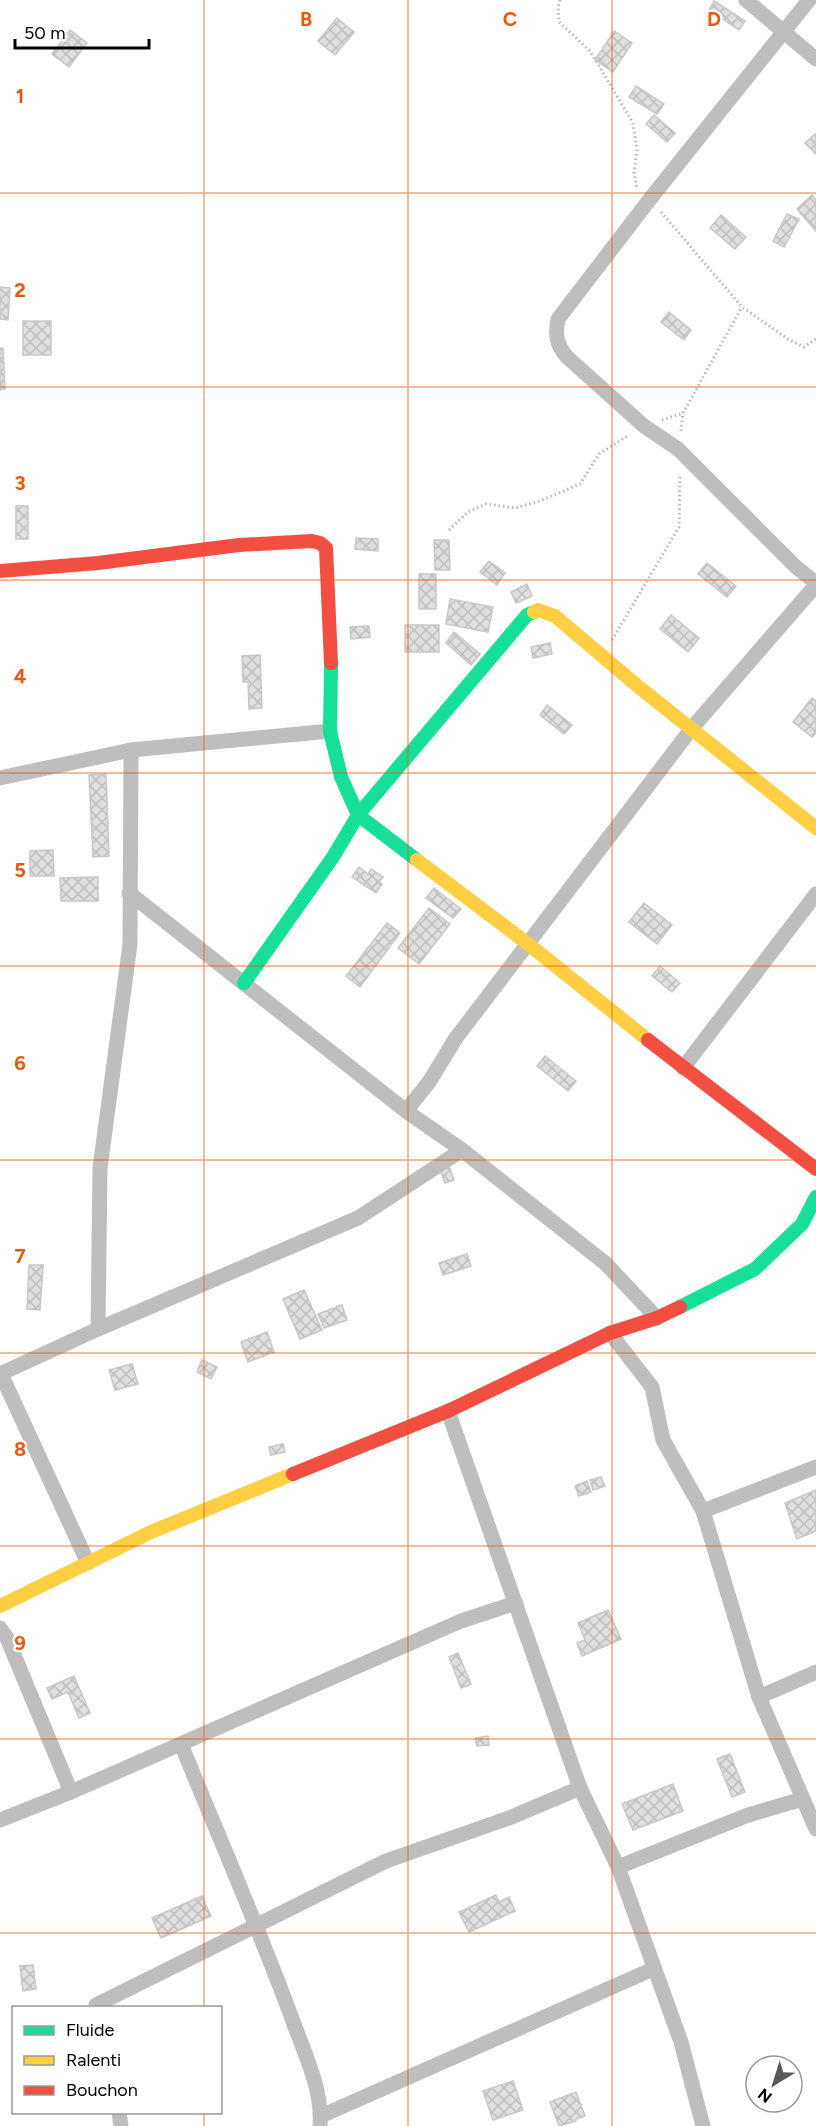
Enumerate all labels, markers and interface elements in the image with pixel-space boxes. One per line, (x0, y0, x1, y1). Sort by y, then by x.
text: B (300, 7, 312, 31)
text: C (503, 7, 517, 31)
text: D (707, 7, 721, 31)
scale bar (15, 12, 148, 50)
text: 50 m (24, 22, 66, 44)
text: 1 (16, 84, 24, 108)
text: 2 (14, 278, 26, 302)
text: 3 (14, 471, 26, 495)
text: 4 (14, 664, 27, 688)
text: 5 (14, 858, 26, 882)
text: 6 (14, 1051, 26, 1075)
text: 7 (14, 1244, 26, 1268)
text: 8 (14, 1437, 26, 1461)
text: 9 (14, 1631, 26, 1655)
legend (12, 2006, 222, 2114)
text: Fluide (66, 2019, 115, 2041)
text: Ralenti (66, 2049, 121, 2071)
north arrow (744, 2054, 804, 2114)
text: Bouchon (66, 2079, 138, 2101)
text: N (754, 2084, 776, 2107)

